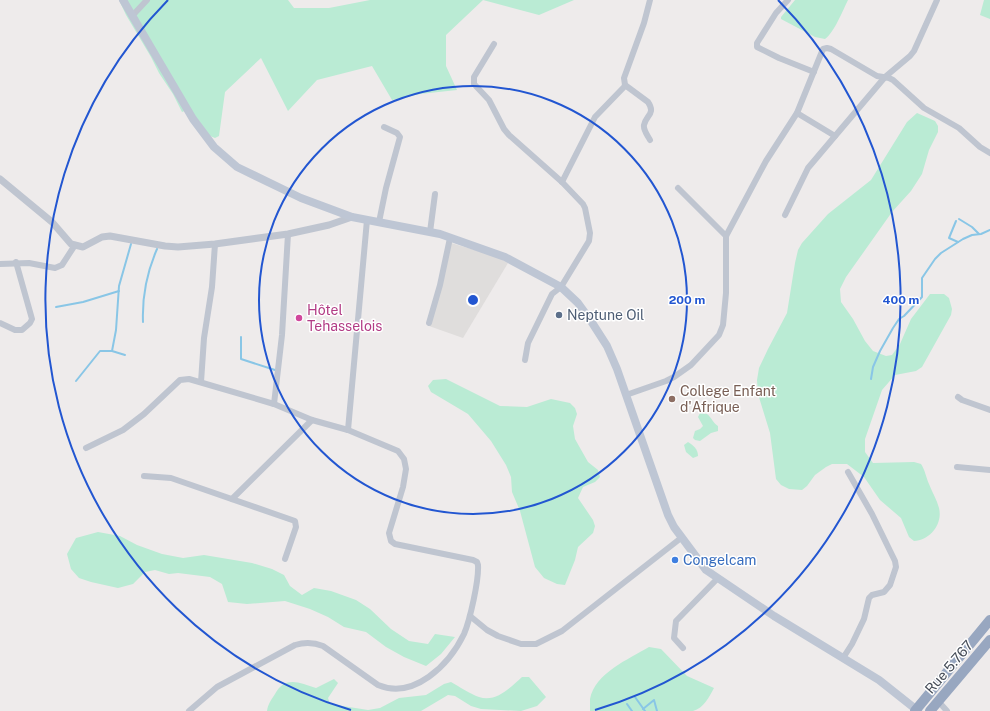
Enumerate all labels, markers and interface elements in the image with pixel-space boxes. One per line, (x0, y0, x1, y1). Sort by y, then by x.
centre of rings (466, 293, 480, 307)
text: 200 m (669, 293, 705, 307)
text: 400 m (883, 293, 920, 307)
place label: Hôtel Tehasselois (307, 302, 382, 334)
place label: Neptune Oil (567, 307, 644, 323)
marker: Neptune Oil (554, 310, 564, 320)
marker: Hôtel Tehasselois (294, 313, 304, 323)
place label: College Enfant d'Afrique (680, 383, 776, 415)
marker: College Enfant d'Afrique (667, 394, 677, 404)
place label: Congelcam (683, 552, 756, 568)
marker: Congelcam (670, 555, 680, 565)
street label: Rue 5.767 (922, 637, 976, 697)

